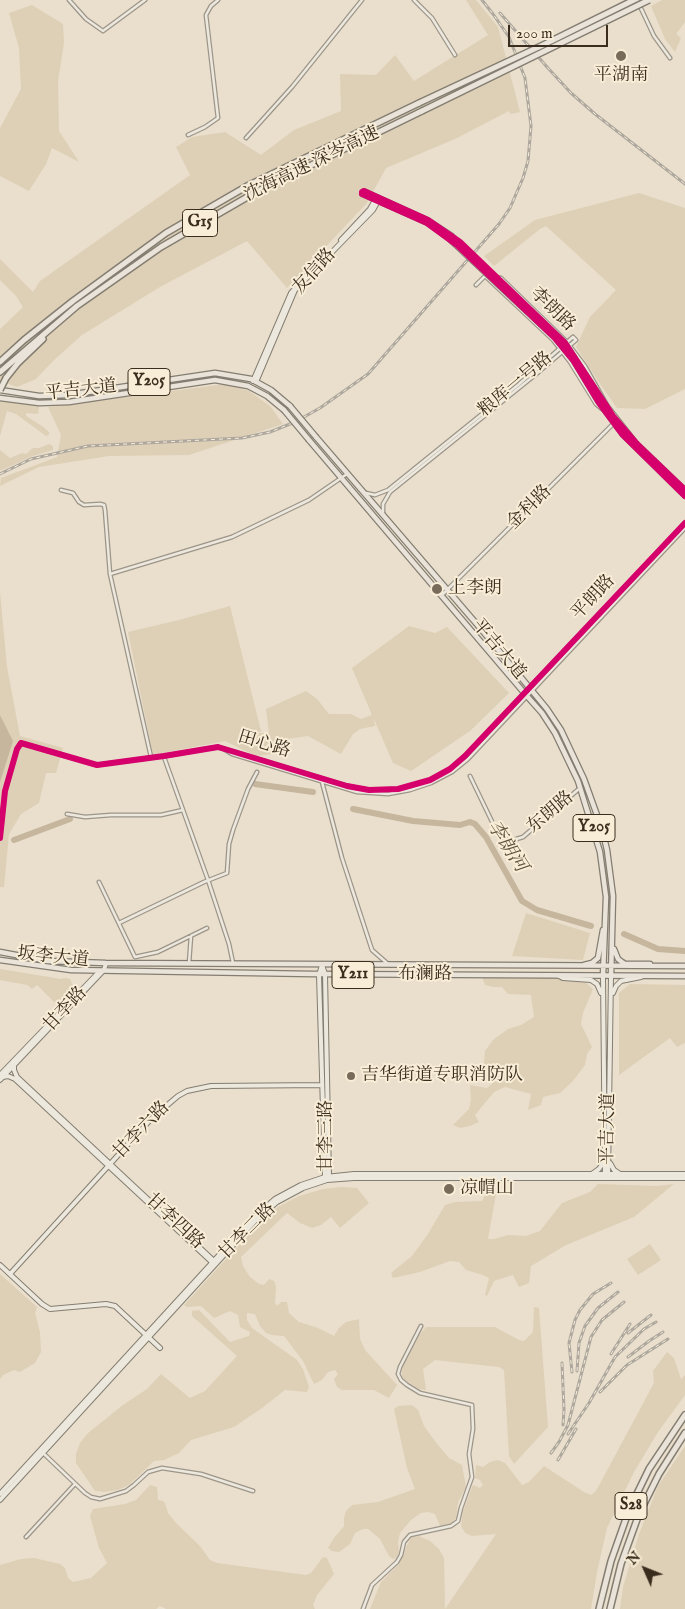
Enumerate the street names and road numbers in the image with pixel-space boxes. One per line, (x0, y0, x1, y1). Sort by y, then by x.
street label: 沈海高速 深岑高速 (241, 123, 383, 207)
road number: G15 (182, 210, 218, 237)
street label: 友信路 (289, 245, 341, 299)
street label: 李朗路 (525, 283, 579, 337)
street label: 粮库一号路 (475, 348, 557, 422)
road number: Y205 (128, 368, 170, 396)
street label: 平吉大道 (44, 376, 118, 406)
street label: 金科路 (503, 481, 557, 535)
street label: 平朗路 (568, 571, 620, 625)
street label: 平吉大道 (467, 615, 529, 685)
street label: 田心路 (235, 727, 293, 763)
street label: 东朗路 (523, 787, 579, 839)
road number: Y205 (573, 814, 615, 841)
street label: 坂李大道 (16, 943, 90, 973)
road number: Y211 (332, 962, 374, 988)
street label: 布澜路 (398, 964, 452, 986)
street label: 甘李路 (40, 983, 92, 1037)
street label: 平吉大道 (598, 1093, 620, 1165)
street label: 甘李六路 (109, 1098, 175, 1164)
street label: 甘李三路 (316, 1100, 338, 1172)
street label: 甘李四路 (140, 1190, 208, 1254)
street label: 甘李二路 (215, 1199, 281, 1265)
road number: S28 (615, 1492, 647, 1520)

